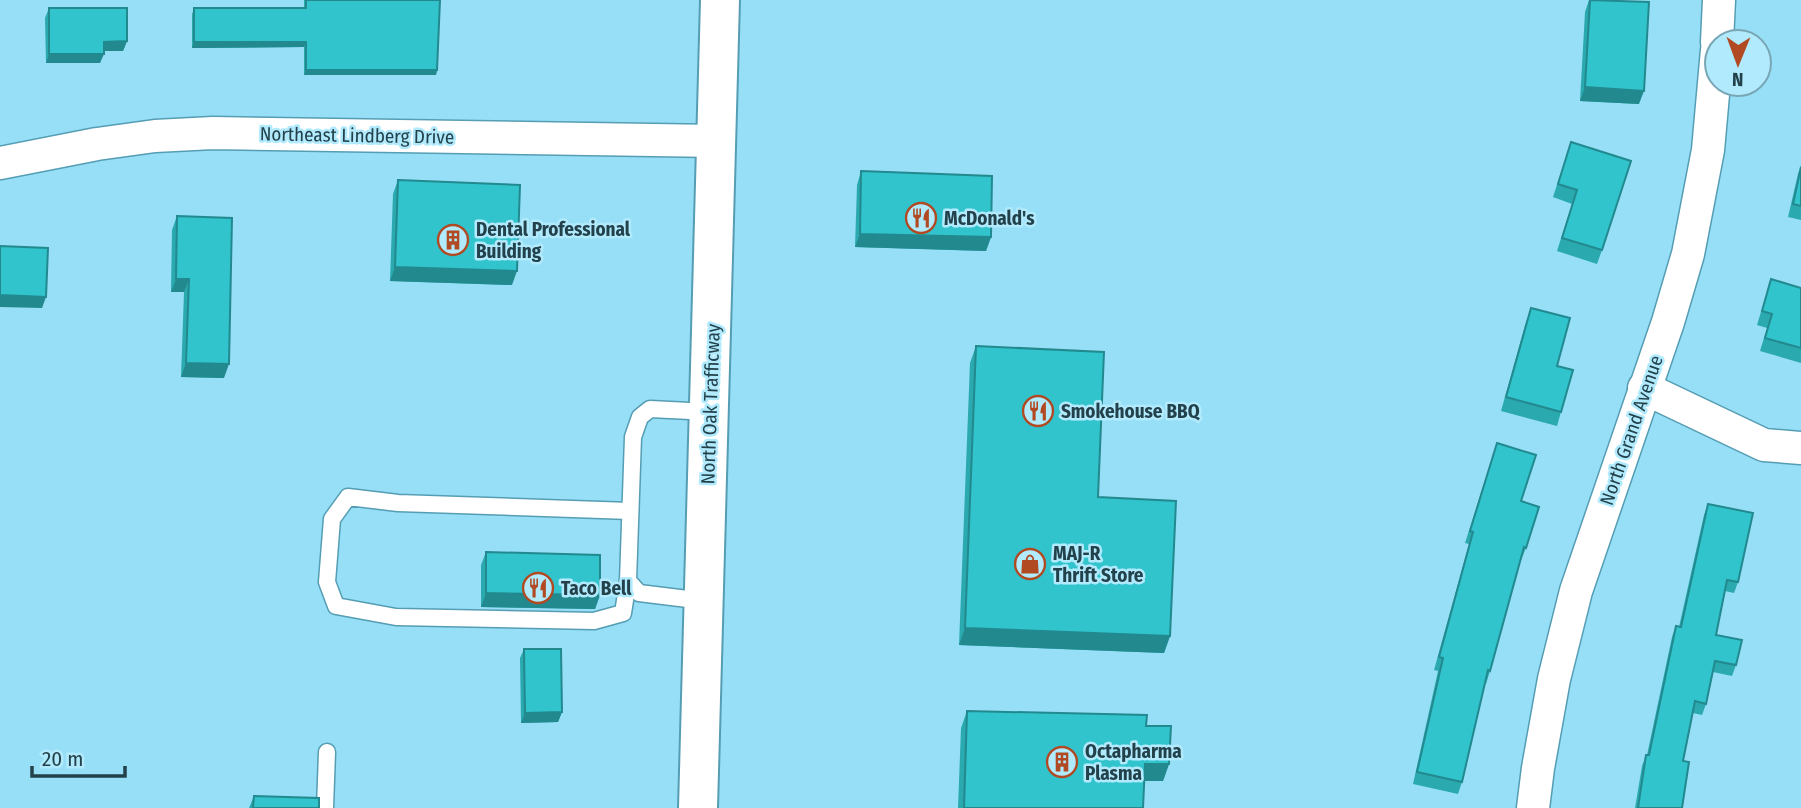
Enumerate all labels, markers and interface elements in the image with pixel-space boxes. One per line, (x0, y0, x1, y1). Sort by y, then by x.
north arrow (1703, 28, 1773, 98)
text: N (1732, 68, 1744, 91)
street label: Northeast Lindberg Drive (260, 122, 454, 149)
restaurant icon: McDonald's (904, 201, 938, 235)
place label: McDonald's (944, 207, 1035, 230)
place label: Dental Professional Building (476, 218, 631, 263)
building icon: Dental Professional Building (436, 223, 470, 257)
street label: North Oak Trafficway (696, 323, 725, 485)
street label: North Grand Avenue (1595, 352, 1668, 508)
restaurant icon: Smokehouse BBQ (1021, 394, 1055, 428)
place label: Smokehouse BBQ (1061, 400, 1201, 423)
place label: MAJ-R Thrift Store (1053, 542, 1144, 587)
shop icon: MAJ-R Thrift Store (1013, 547, 1047, 581)
restaurant icon: Taco Bell (521, 571, 555, 605)
place label: Taco Bell (561, 577, 632, 600)
scale bar (32, 734, 124, 778)
place label: Octapharma Plasma (1085, 740, 1182, 785)
building icon: Octapharma Plasma (1045, 745, 1079, 779)
text: 20 m (42, 746, 83, 772)

